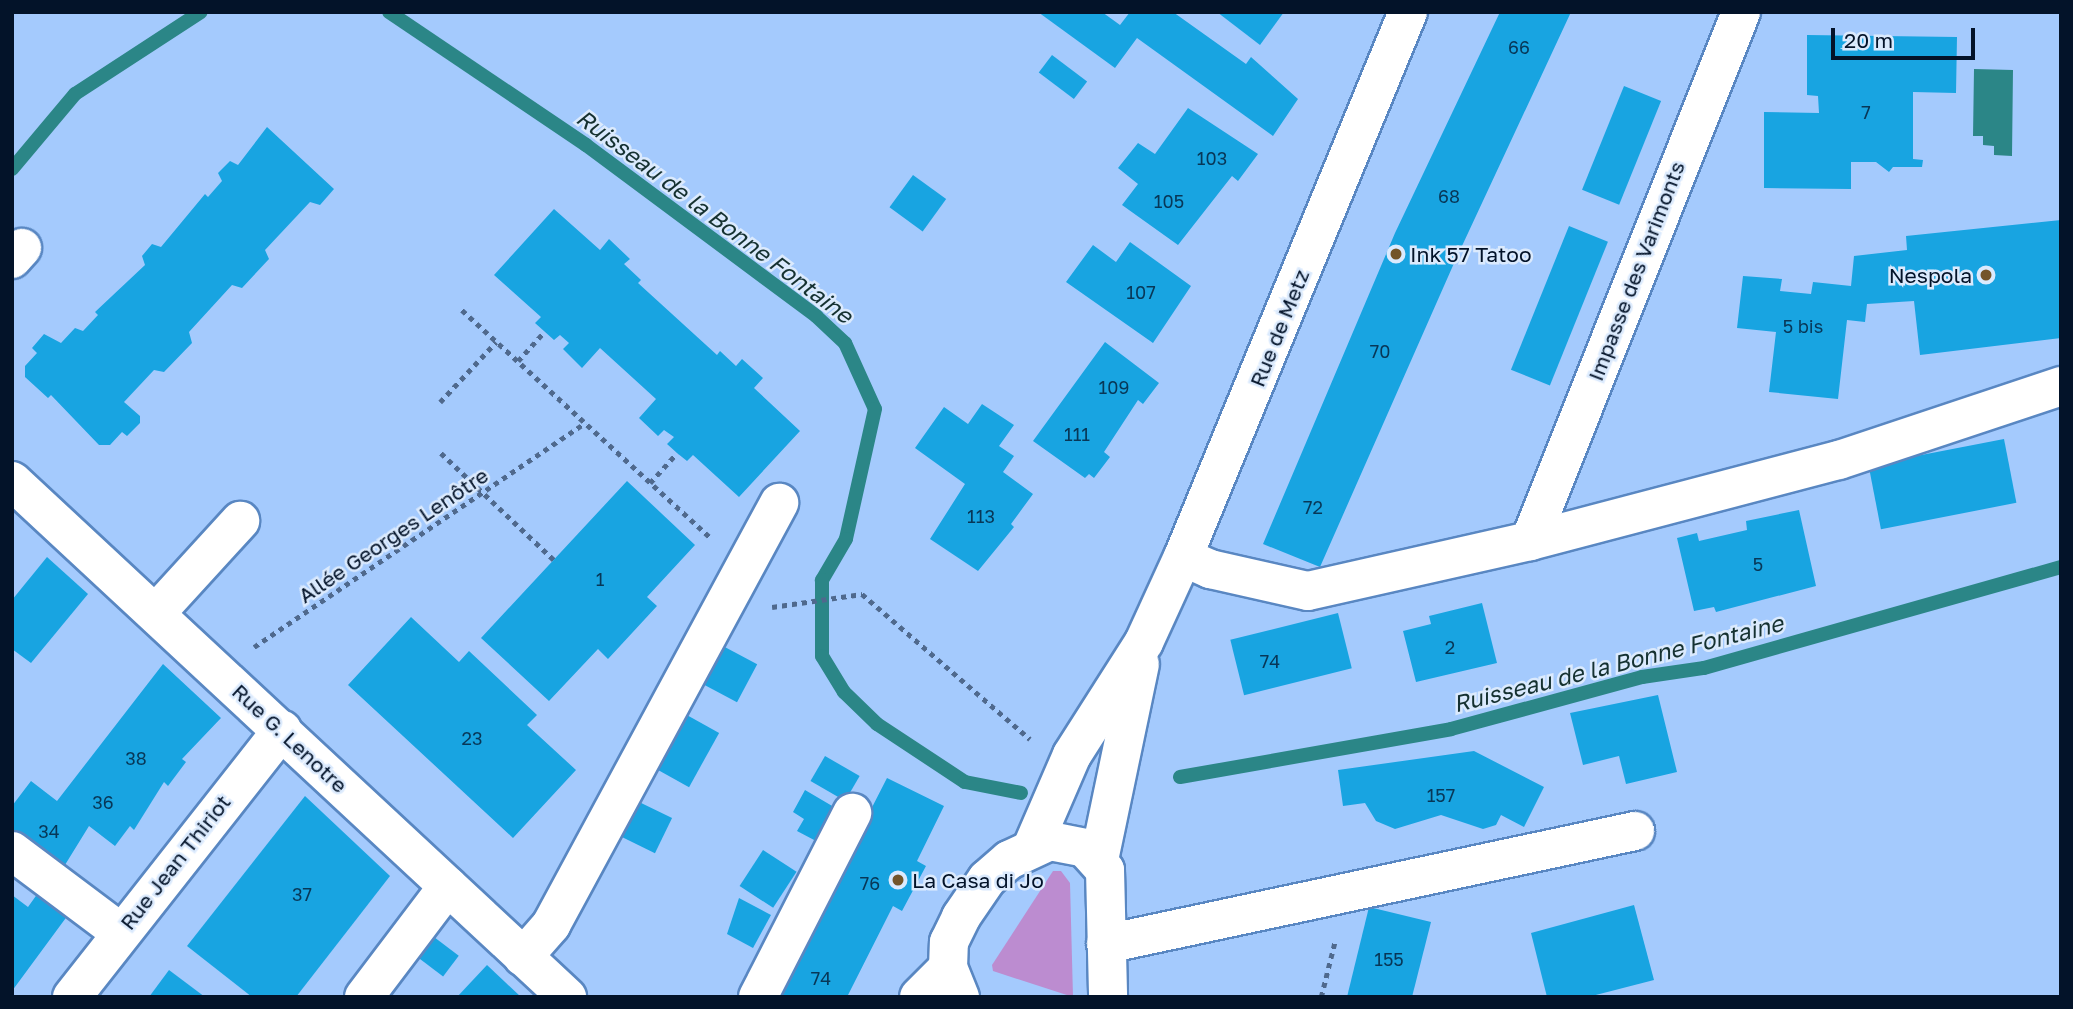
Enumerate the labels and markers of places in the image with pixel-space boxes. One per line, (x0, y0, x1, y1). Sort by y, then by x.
place label: Ink 57 Tatoo (1410, 241, 1532, 267)
marker: Ink 57 Tatoo (1388, 246, 1404, 262)
place label: Nespola (1889, 262, 1972, 288)
marker: Nespola (1978, 267, 1994, 283)
place label: La Casa di Jo (912, 867, 1044, 893)
marker: La Casa di Jo (890, 872, 906, 888)

